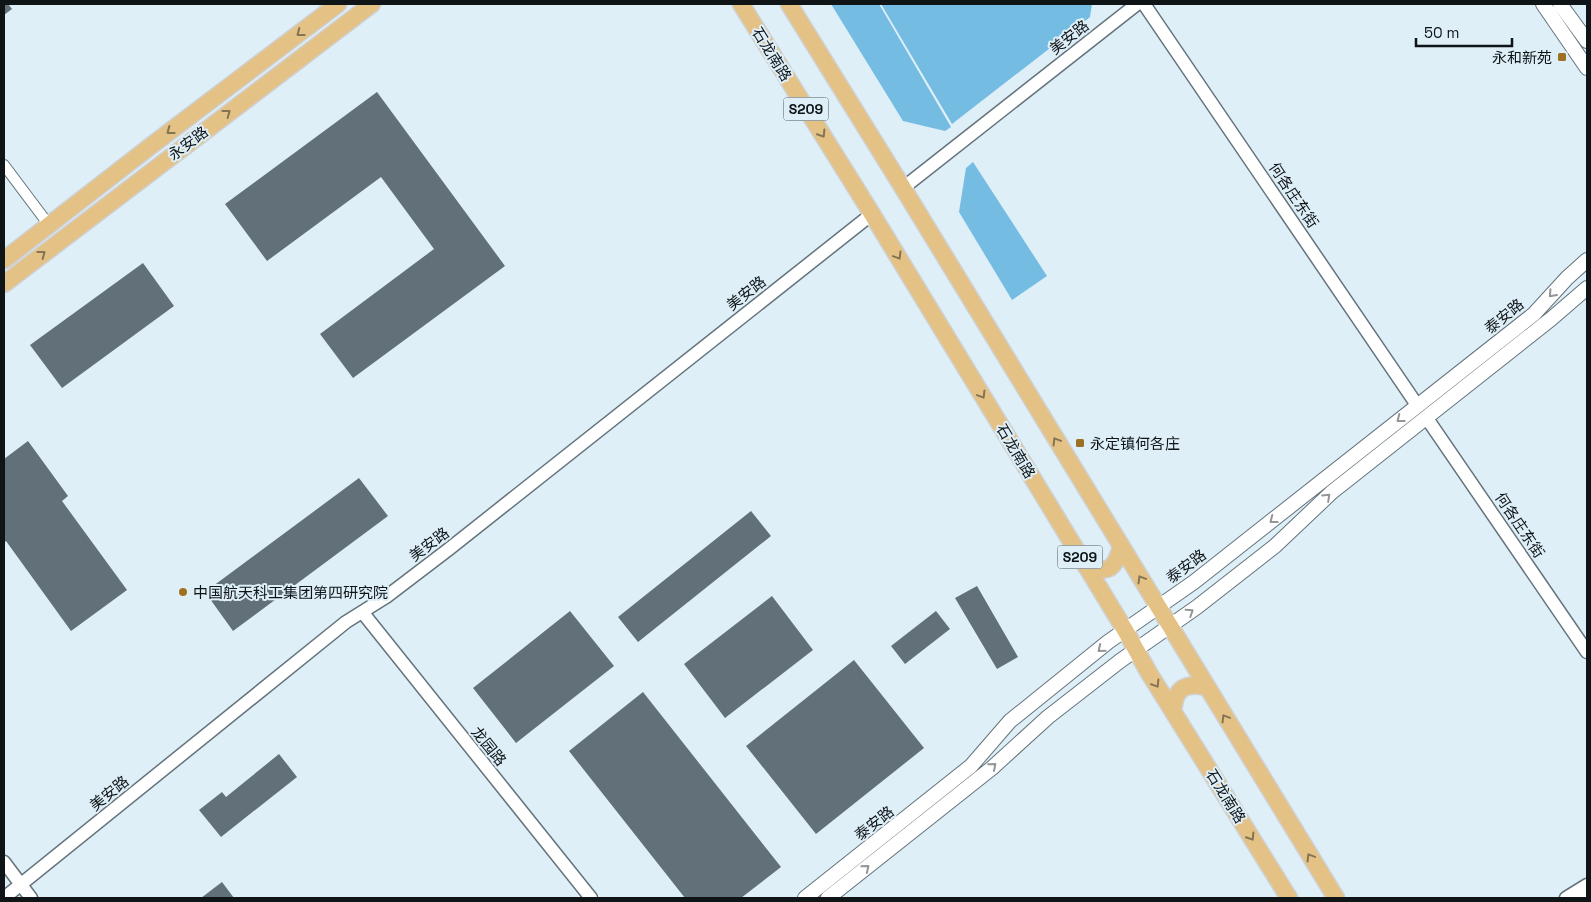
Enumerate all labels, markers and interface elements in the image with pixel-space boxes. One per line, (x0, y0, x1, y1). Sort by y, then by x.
scale bar (1416, 15, 1512, 47)
street label: 美安路 (1045, 16, 1093, 58)
text: 50 m (1424, 23, 1459, 42)
street label: 石龙南路 (748, 24, 796, 84)
one-way arrow (296, 27, 306, 36)
place label: 永和新苑 (1492, 48, 1552, 67)
marker: 永和新苑 (1556, 51, 1568, 63)
road number: S209 (784, 98, 828, 120)
one-way arrow (221, 111, 230, 119)
street label: 永安路 (164, 122, 212, 164)
one-way arrow (166, 125, 176, 134)
one-way arrow (816, 129, 825, 138)
street label: 何各庄东街 (1265, 159, 1323, 231)
one-way arrow (37, 251, 46, 260)
one-way arrow (891, 251, 901, 260)
street label: 美安路 (722, 272, 770, 314)
one-way arrow (1549, 288, 1558, 297)
street label: 泰安路 (1481, 294, 1527, 338)
one-way arrow (976, 390, 985, 399)
one-way arrow (1397, 413, 1406, 421)
street label: 石龙南路 (992, 420, 1040, 482)
place label: 永定镇何各庄 (1090, 434, 1180, 453)
one-way arrow (1053, 437, 1063, 446)
marker: 永定镇何各庄 (1074, 437, 1086, 449)
street label: 何各庄东街 (1491, 489, 1549, 561)
one-way arrow (1322, 494, 1331, 503)
one-way arrow (1269, 514, 1278, 523)
street label: 美安路 (405, 523, 453, 565)
street label: 泰安路 (1162, 545, 1210, 587)
road number: S209 (1058, 546, 1102, 568)
one-way arrow (1137, 576, 1147, 585)
place label: 中国航天科工集团第四研究院 (193, 583, 388, 602)
marker: 中国航天科工集团第四研究院 (177, 586, 189, 598)
one-way arrow (1184, 609, 1193, 618)
one-way arrow (1097, 643, 1106, 652)
one-way arrow (1150, 679, 1159, 688)
one-way arrow (1222, 715, 1232, 724)
street label: 龙园路 (467, 723, 511, 769)
one-way arrow (988, 763, 997, 772)
street label: 石龙南路 (1202, 766, 1250, 826)
street label: 美安路 (86, 771, 132, 815)
street label: 泰安路 (850, 802, 898, 844)
one-way arrow (1245, 831, 1255, 840)
one-way arrow (1307, 853, 1317, 862)
one-way arrow (861, 864, 870, 873)

